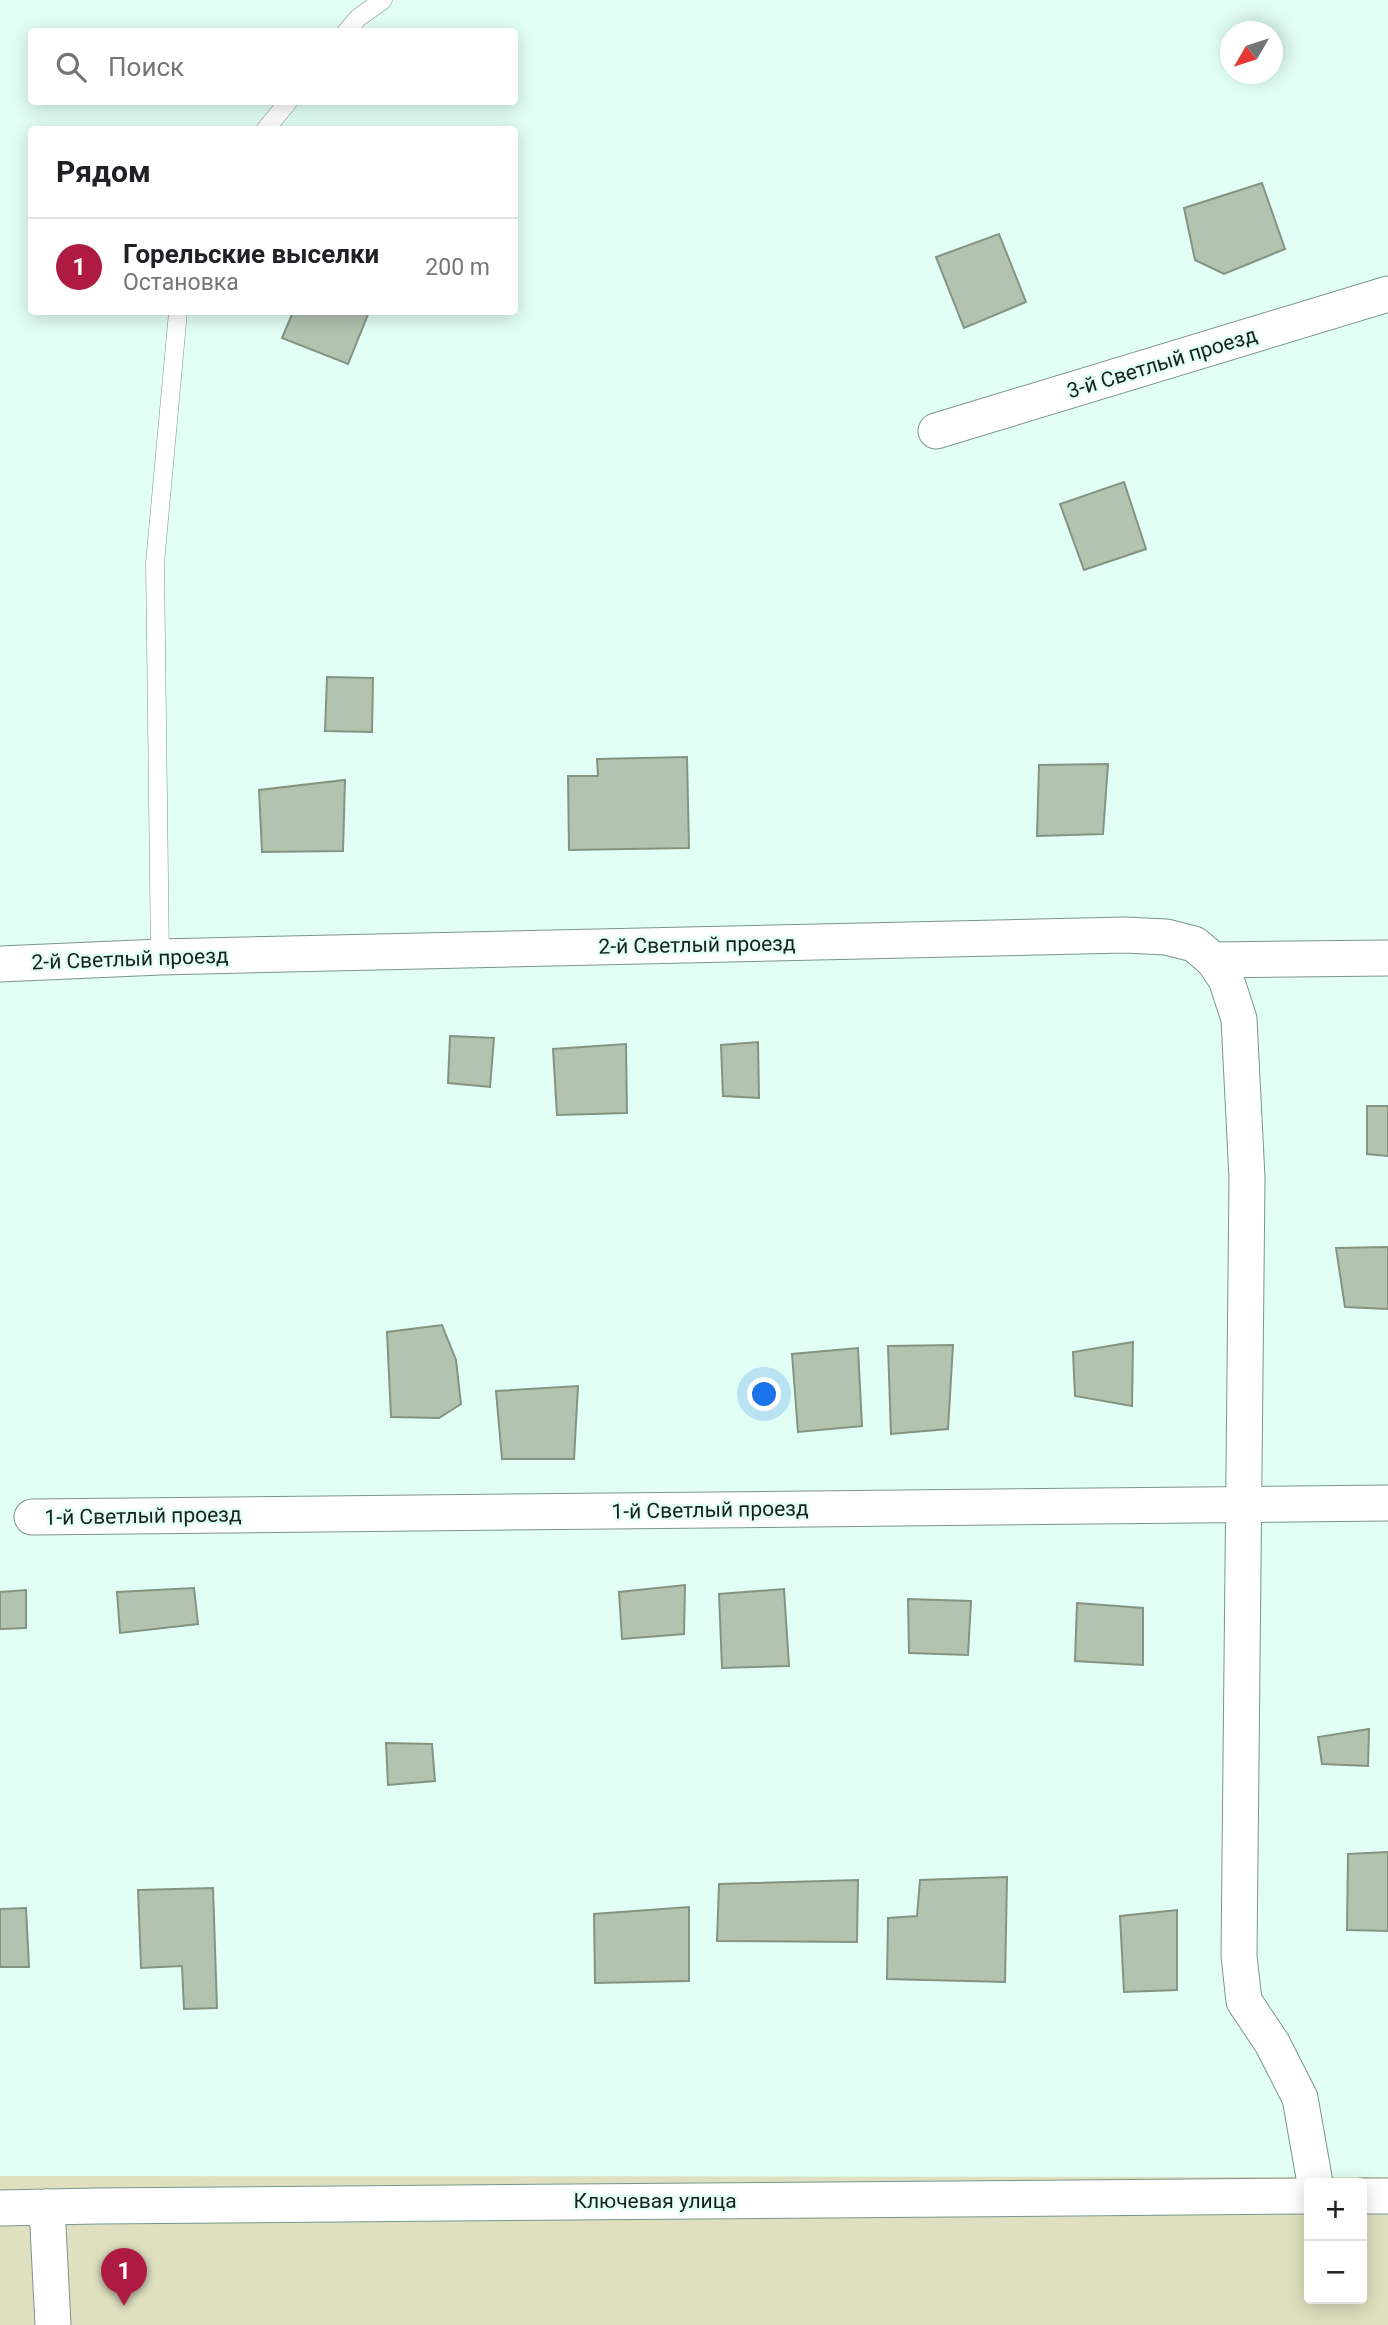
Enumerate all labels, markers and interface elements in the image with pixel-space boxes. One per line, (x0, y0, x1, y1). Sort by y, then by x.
north arrow (1220, 21, 1283, 84)
search box (28, 28, 518, 105)
icon: search (52, 48, 90, 86)
text: Поиск (108, 52, 184, 82)
text: Рядом (56, 154, 151, 189)
text: Горельские выселки (123, 239, 379, 269)
text: 1 (72, 254, 86, 281)
text: 200 m (425, 254, 490, 281)
text: Остановка (123, 269, 239, 296)
street label: 3-й Светлый проезд (1064, 323, 1260, 403)
street label: 2-й Светлый проезд (598, 931, 796, 959)
street label: 2-й Светлый проезд (31, 944, 229, 974)
your location (747, 1377, 781, 1411)
street label: 1-й Светлый проезд (611, 1496, 809, 1524)
street label: 1-й Светлый проезд (44, 1502, 242, 1530)
map controls (1304, 2178, 1367, 2304)
button: + (1304, 2178, 1367, 2241)
street label: Ключевая улица (573, 2189, 737, 2213)
button: − (1304, 2241, 1367, 2304)
pin: 1 (101, 2248, 147, 2306)

